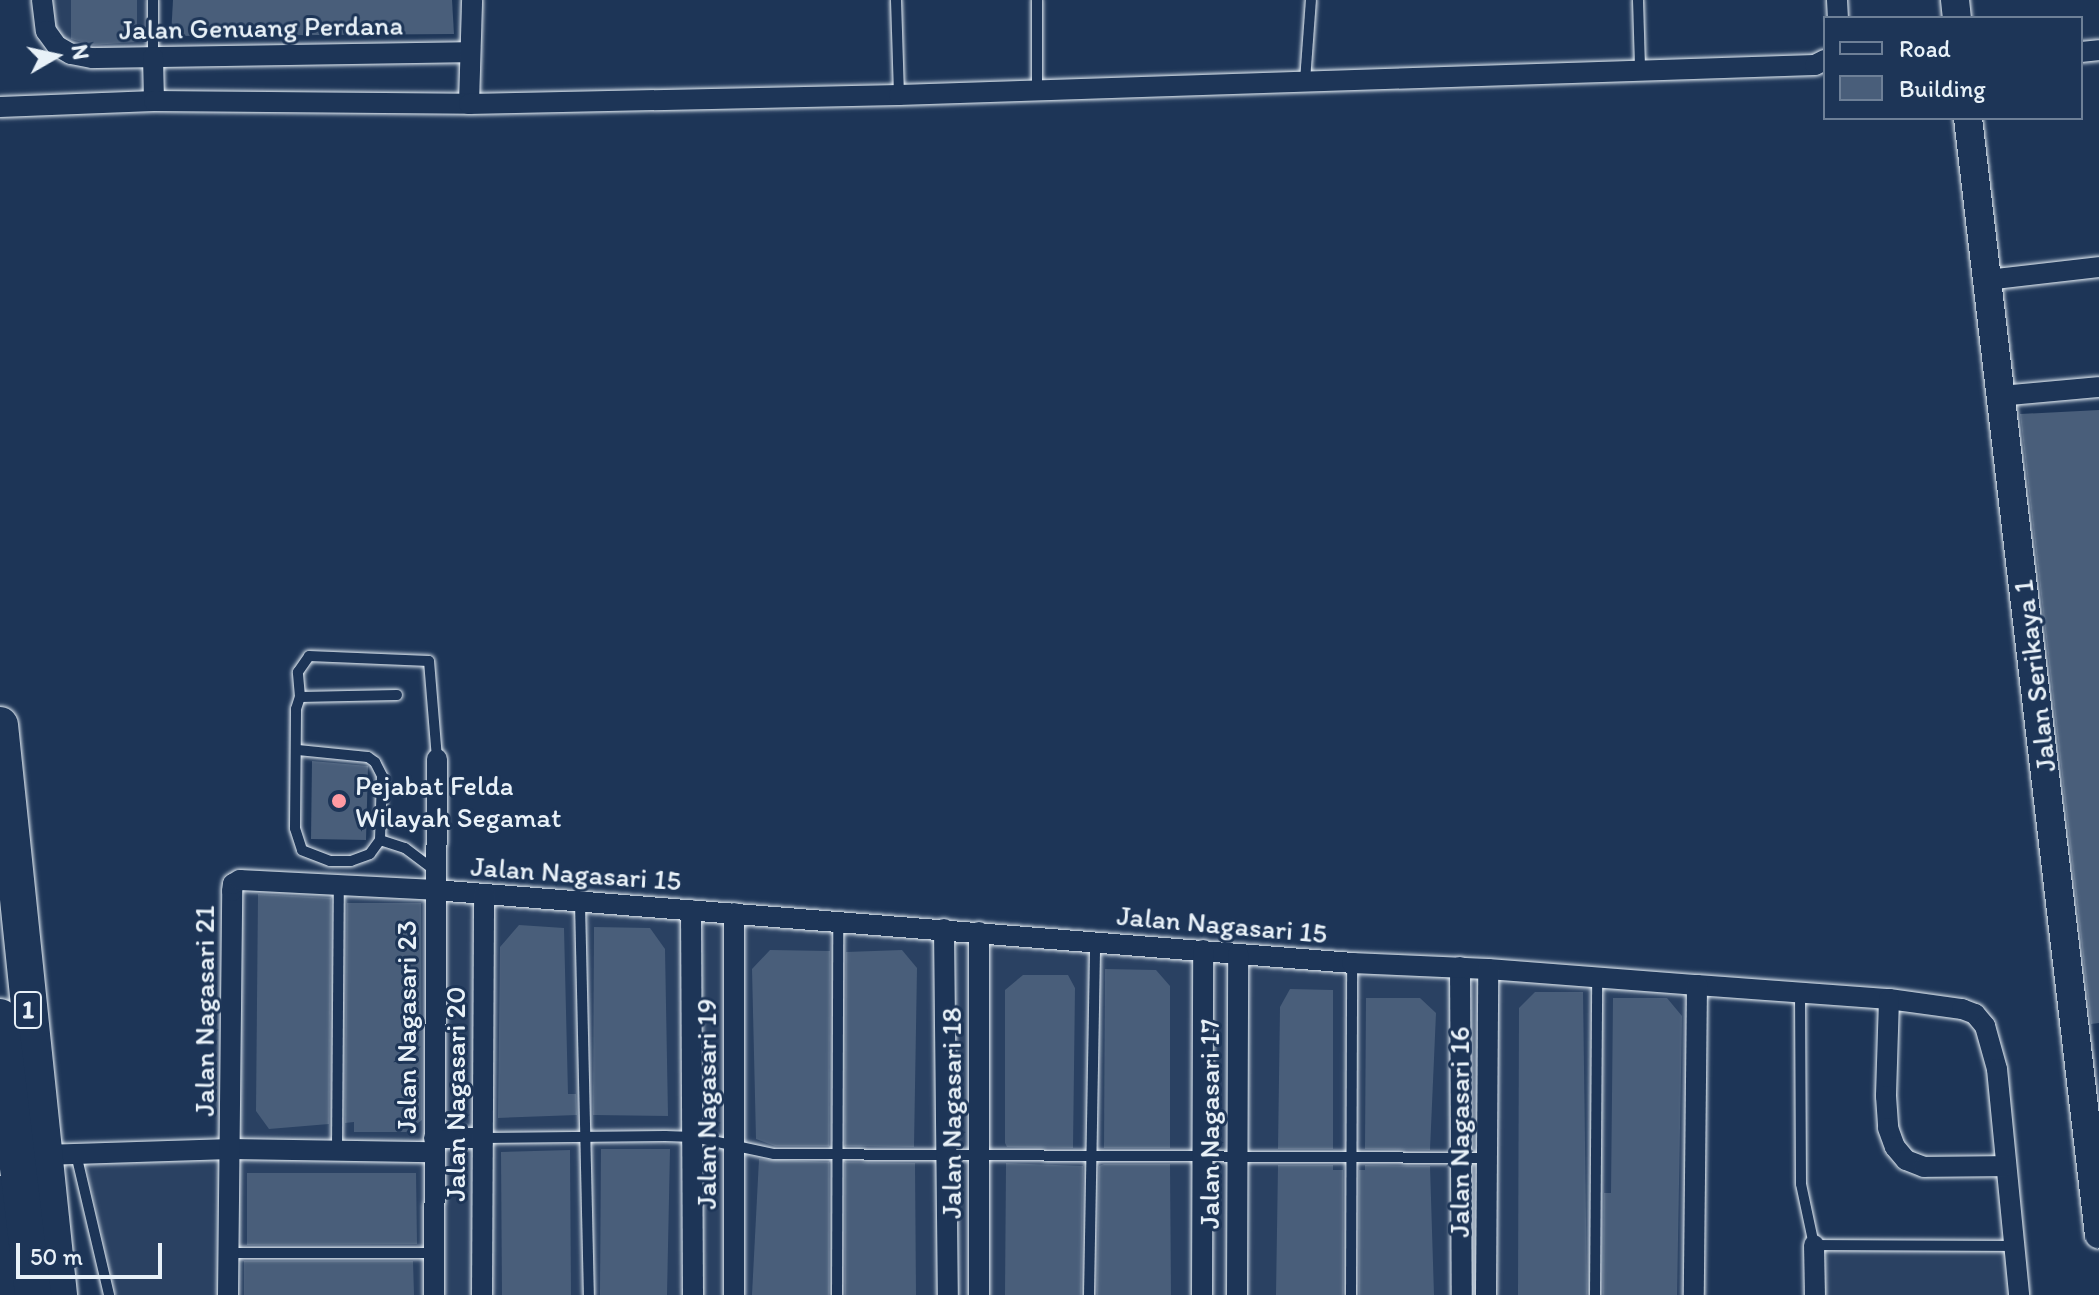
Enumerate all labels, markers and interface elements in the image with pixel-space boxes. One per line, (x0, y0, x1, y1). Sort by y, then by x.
street label: Jalan Genuang Perdana (119, 8, 403, 46)
north arrow (16, 16, 96, 96)
legend (1823, 16, 2083, 120)
text: Road (1899, 34, 1951, 63)
text: N (66, 43, 95, 62)
text: Building (1899, 74, 1986, 103)
street label: Jalan Serikaya 1 (2006, 578, 2062, 774)
place label: Pejabat Felda Wilayah Segamat (355, 768, 561, 834)
marker: Pejabat Felda Wilayah Segamat (330, 792, 348, 810)
street label: Jalan Nagasari 15 (469, 849, 683, 897)
street label: Jalan Nagasari 15 (1115, 898, 1329, 950)
street label: Jalan Nagasari 21 (187, 905, 221, 1117)
street label: Jalan Nagasari 23 (389, 920, 423, 1134)
street label: Jalan Nagasari 20 (438, 986, 472, 1202)
road number: 1 (12, 988, 44, 1032)
street label: Jalan Nagasari 19 (689, 998, 723, 1210)
street label: Jalan Nagasari 18 (934, 1007, 968, 1219)
street label: Jalan Nagasari 17 (1192, 1019, 1226, 1229)
street label: Jalan Nagasari 16 (1442, 1026, 1476, 1238)
scale bar (20, 1227, 166, 1277)
text: 50 m (30, 1242, 83, 1271)

